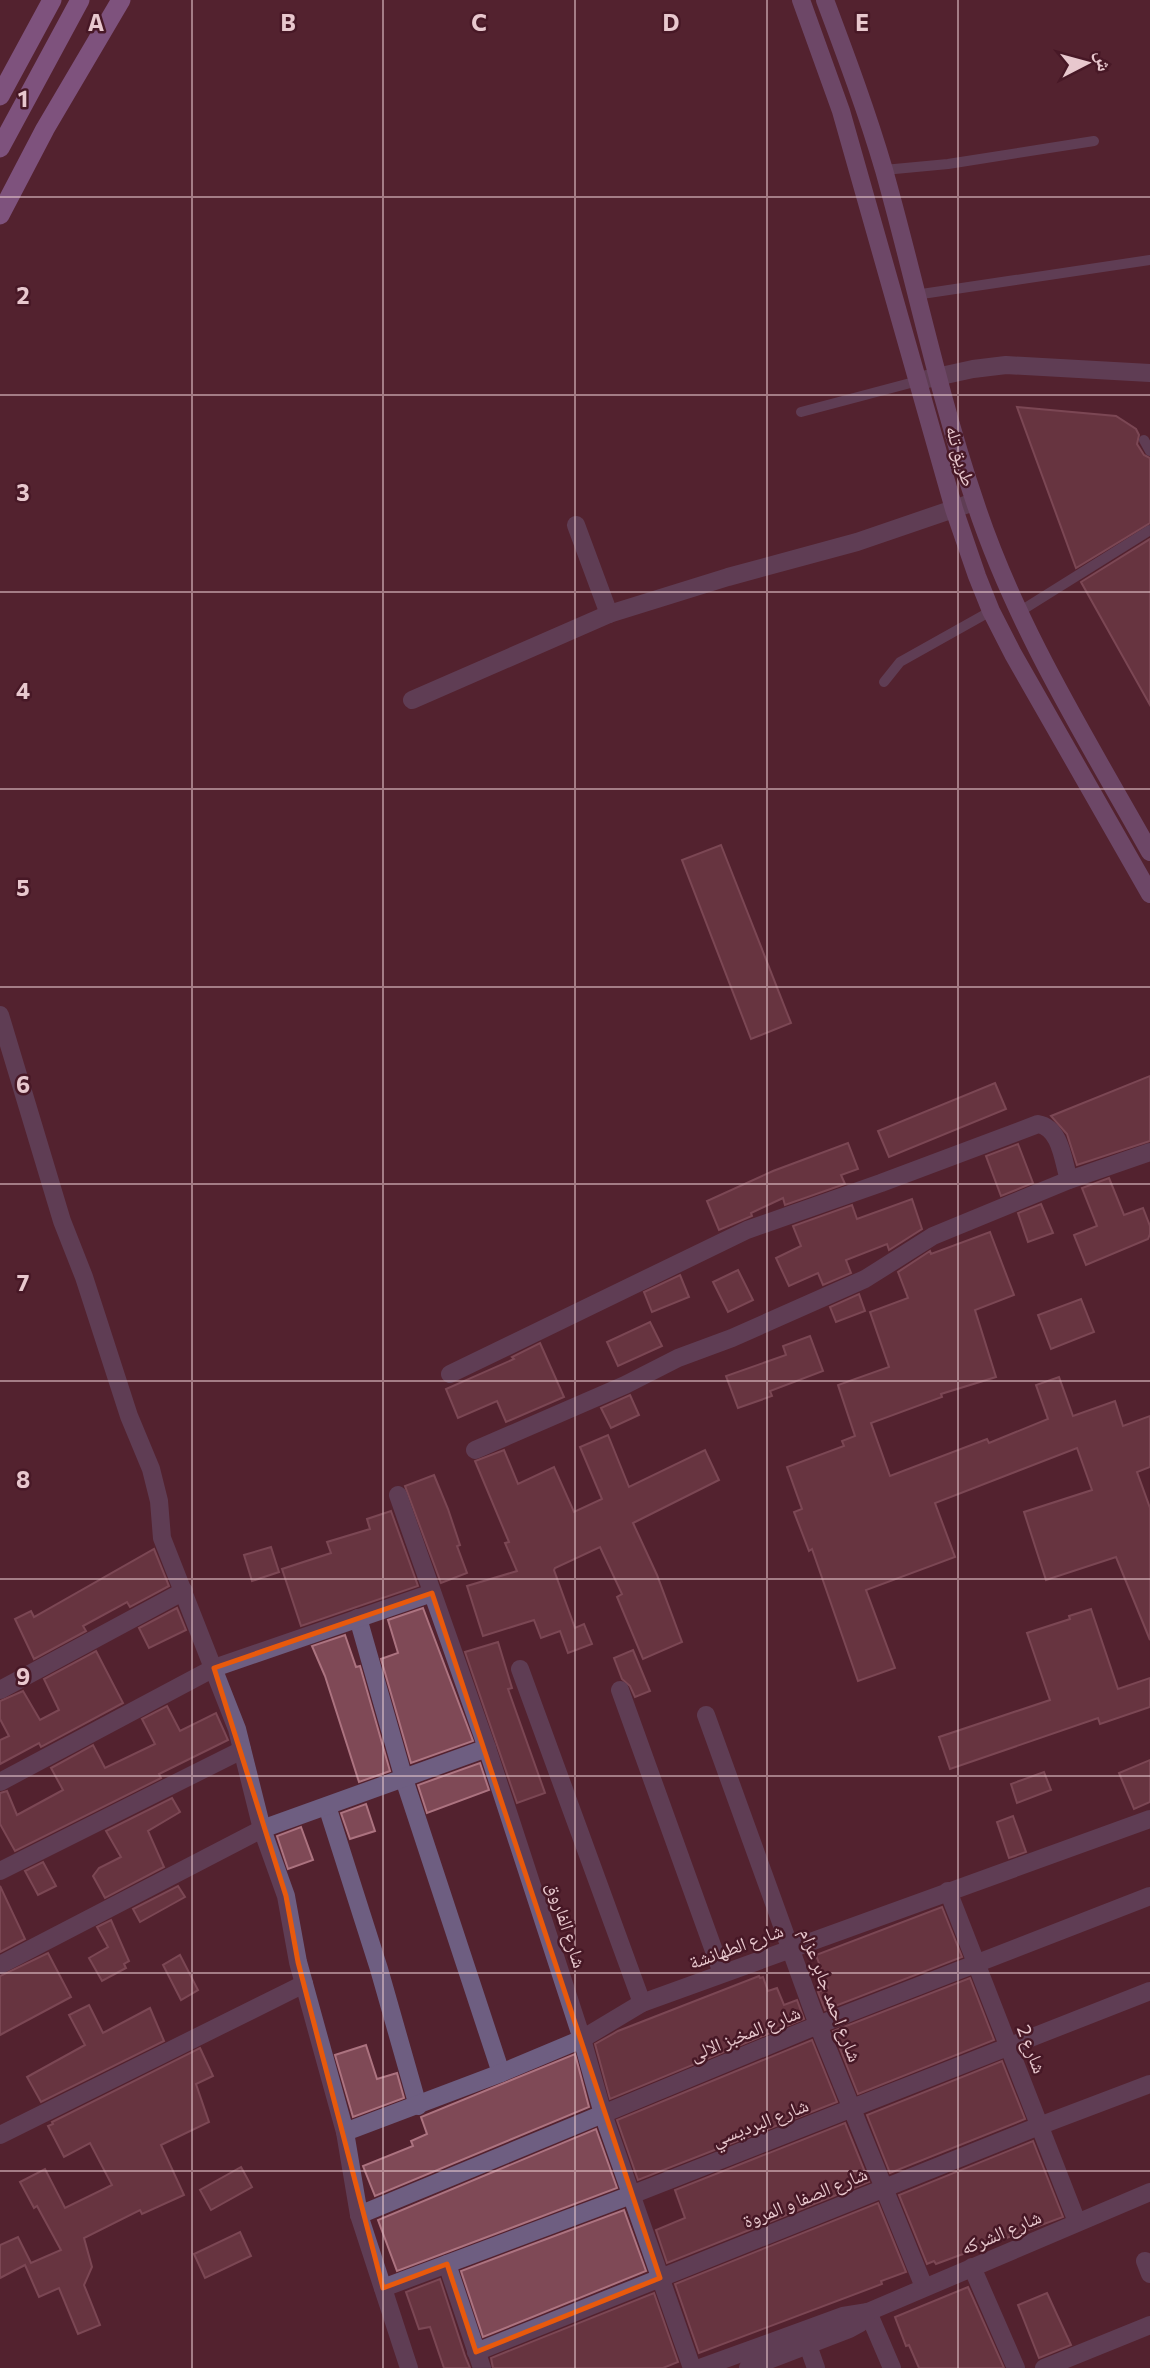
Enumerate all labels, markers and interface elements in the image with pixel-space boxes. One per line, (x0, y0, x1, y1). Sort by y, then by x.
text: A (88, 8, 105, 36)
text: B (280, 8, 296, 36)
text: C (471, 8, 487, 36)
text: D (663, 8, 680, 36)
text: E (855, 8, 869, 36)
north arrow (1052, 28, 1122, 98)
text: ش (1091, 50, 1117, 73)
text: 1 (18, 84, 28, 112)
text: 2 (16, 281, 30, 309)
street label: طريق تله (941, 423, 981, 489)
text: 3 (16, 478, 30, 506)
text: 4 (16, 676, 30, 704)
text: 5 (16, 873, 30, 901)
text: 6 (16, 1070, 30, 1098)
text: 7 (17, 1268, 29, 1296)
text: 8 (16, 1465, 30, 1493)
text: 9 (16, 1662, 30, 1690)
street label: شارع الفاروق (542, 1879, 592, 1971)
street label: شارع الطهانشة (686, 1918, 786, 1974)
street label: شارع احمد جابر عزام (793, 1925, 868, 2066)
street label: شارع المخبز الالى (686, 2000, 804, 2066)
street label: شارع 2 (1012, 2021, 1052, 2077)
street label: شارع البرديسي (708, 2093, 813, 2155)
street label: شارع الصفا و المروة (739, 2161, 871, 2233)
street label: شارع الشركه (957, 2204, 1045, 2260)

